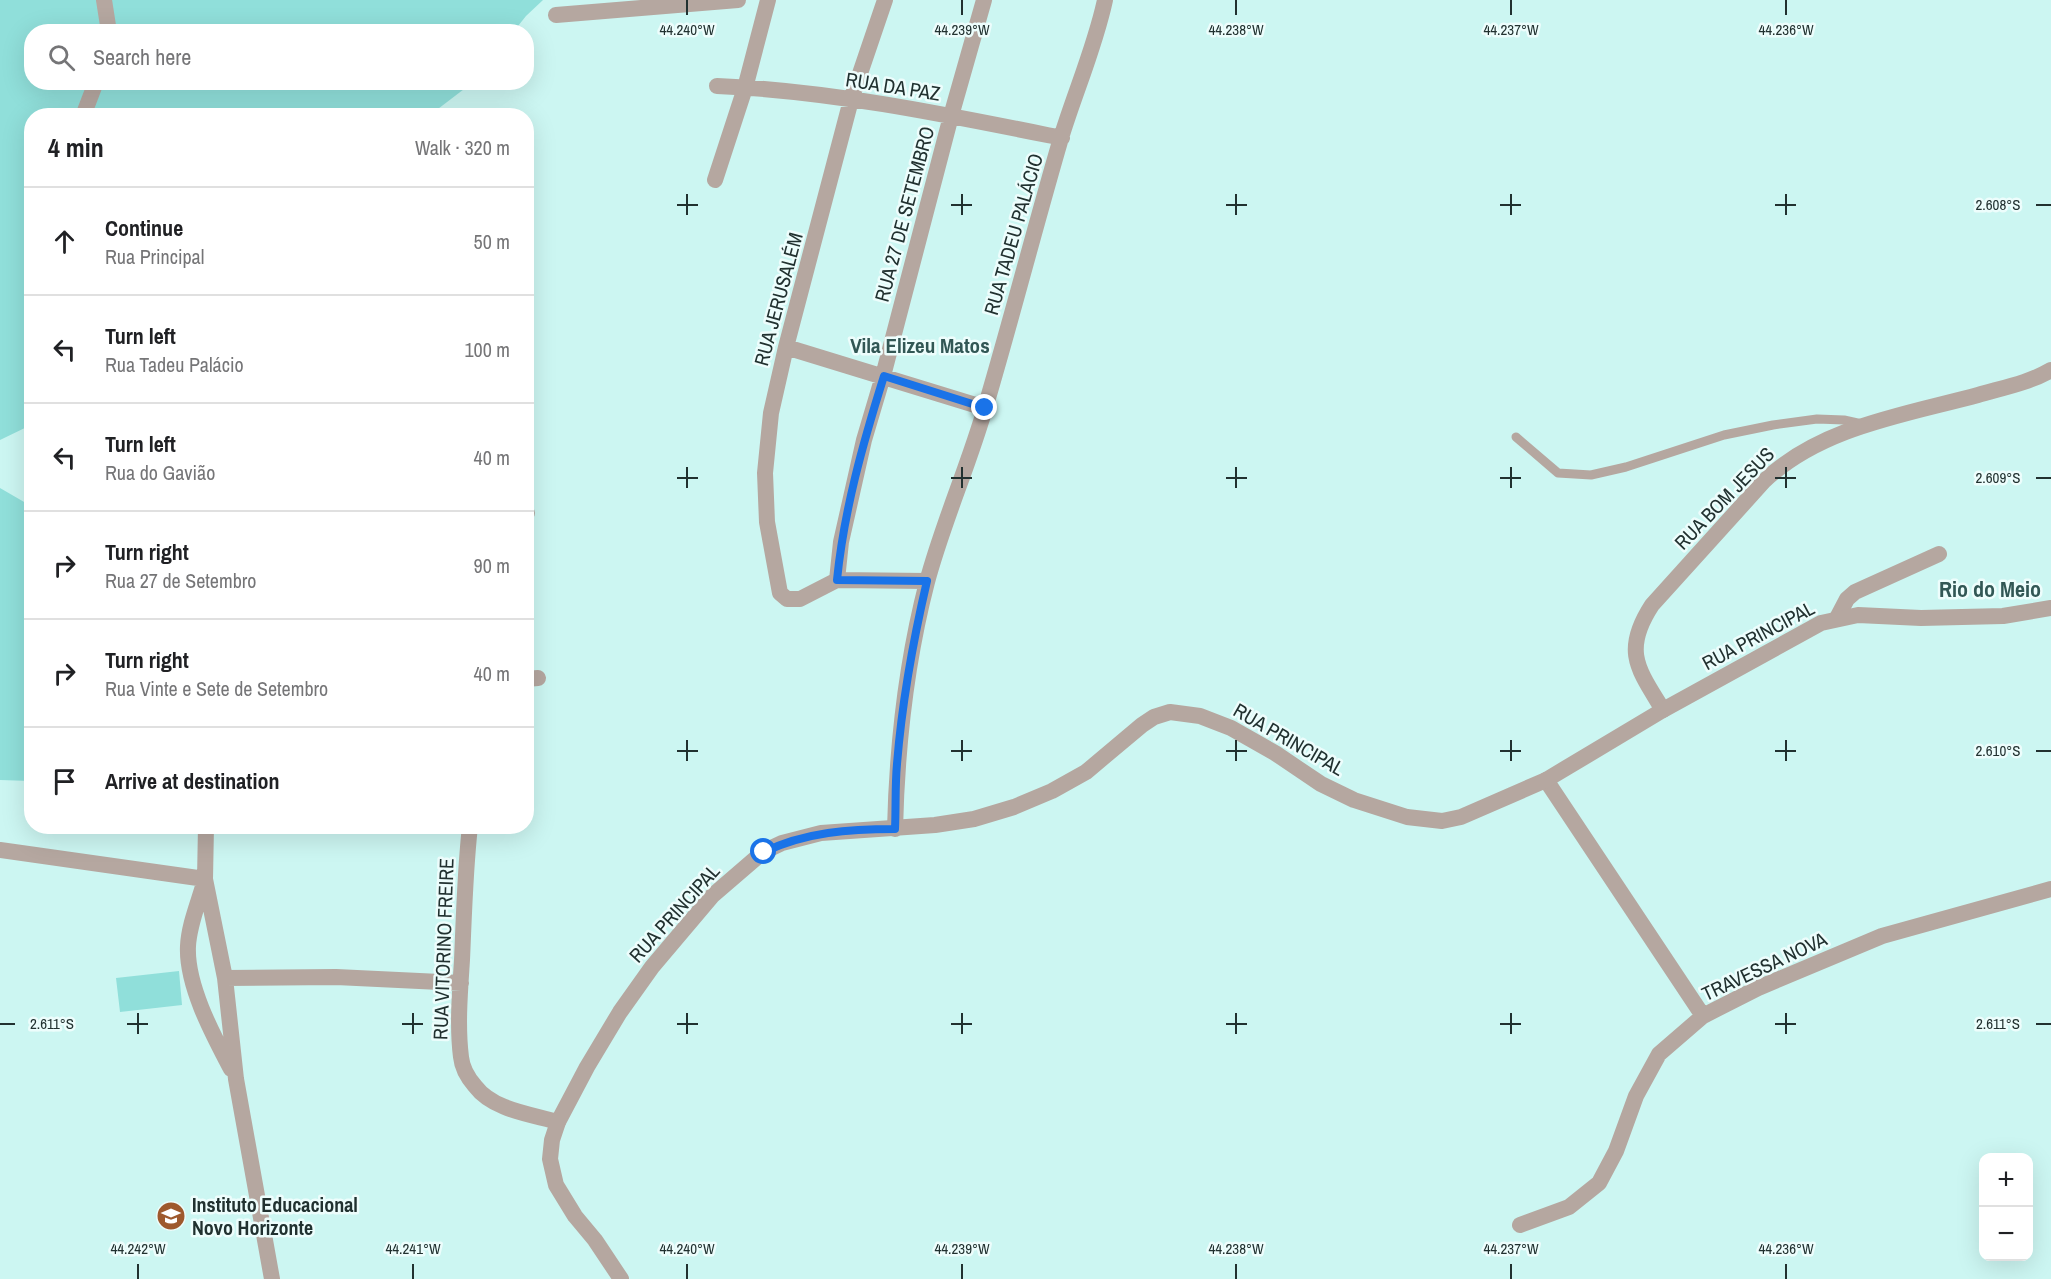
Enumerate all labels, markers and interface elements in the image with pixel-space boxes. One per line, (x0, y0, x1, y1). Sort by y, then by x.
text: 44.240°W (659, 19, 715, 40)
text: 44.239°W (934, 19, 990, 40)
text: 44.238°W (1208, 19, 1264, 40)
text: 44.237°W (1483, 19, 1539, 40)
text: 44.236°W (1758, 19, 1814, 40)
search box (24, 24, 534, 90)
icon: search (45, 41, 78, 74)
text: Search here (93, 42, 191, 72)
street label: RUA DA PAZ (844, 65, 942, 107)
street label: RUA 27 DE SETEMBRO (868, 123, 940, 305)
text: 4 min (48, 130, 104, 165)
text: Walk · 320 m (415, 134, 510, 161)
street label: RUA TADEU PALÁCIO (977, 150, 1049, 318)
text: 2.608°S (1976, 194, 2021, 215)
text: Continue (105, 213, 183, 243)
icon: ahead (48, 225, 81, 258)
text: 50 m (474, 228, 510, 255)
street label: RUA JERUSALÉM (747, 229, 809, 369)
text: Rua Principal (105, 243, 204, 270)
text: Turn left (105, 321, 176, 351)
district label: Vila Elizeu Matos (850, 331, 990, 360)
icon: left (48, 333, 81, 366)
text: 100 m (464, 336, 510, 363)
text: Rua Tadeu Palácio (105, 351, 244, 378)
route end (971, 394, 997, 420)
text: Turn left (105, 429, 176, 459)
icon: left (48, 441, 81, 474)
street label: RUA BOM JESUS (1668, 441, 1780, 555)
text: 40 m (474, 444, 510, 471)
text: Rua do Gavião (105, 459, 215, 486)
text: 2.609°S (1976, 467, 2021, 488)
text: Turn right (105, 537, 189, 567)
icon: right (48, 549, 81, 582)
text: 90 m (474, 552, 510, 579)
text: Rua 27 de Setembro (105, 567, 256, 594)
district label: Rio do Meio (1939, 574, 2041, 604)
street label: RUA PRINCIPAL (1697, 594, 1819, 676)
text: Turn right (105, 645, 189, 675)
icon: right (48, 657, 81, 690)
text: 40 m (474, 660, 510, 687)
text: Rua Vinte e Sete de Setembro (105, 675, 328, 702)
street label: RUA PRINCIPAL (1229, 696, 1349, 782)
text: 2.610°S (1976, 740, 2021, 761)
icon: arrive (48, 765, 81, 798)
text: Arrive at destination (105, 766, 279, 796)
route start (750, 838, 776, 864)
street label: RUA VITORINO FREIRE (426, 858, 460, 1040)
street label: RUA PRINCIPAL (623, 858, 725, 968)
street label: TRAVESSA NOVA (1697, 925, 1831, 1007)
text: 2.611°S (30, 1013, 74, 1034)
text: 2.611°S (1976, 1013, 2020, 1034)
map controls (1979, 1153, 2033, 1261)
button: + (1979, 1153, 2033, 1207)
place label: Instituto Educacional Novo Horizonte (192, 1191, 358, 1241)
school or university icon: Instituto Educacional Novo Horizonte (155, 1200, 187, 1232)
button: − (1979, 1207, 2033, 1261)
text: 44.242°W (110, 1238, 166, 1259)
text: 44.241°W (385, 1238, 441, 1259)
text: 44.240°W (659, 1238, 715, 1259)
text: 44.239°W (934, 1238, 990, 1259)
text: 44.238°W (1208, 1238, 1264, 1259)
text: 44.237°W (1483, 1238, 1539, 1259)
text: 44.236°W (1758, 1238, 1814, 1259)

